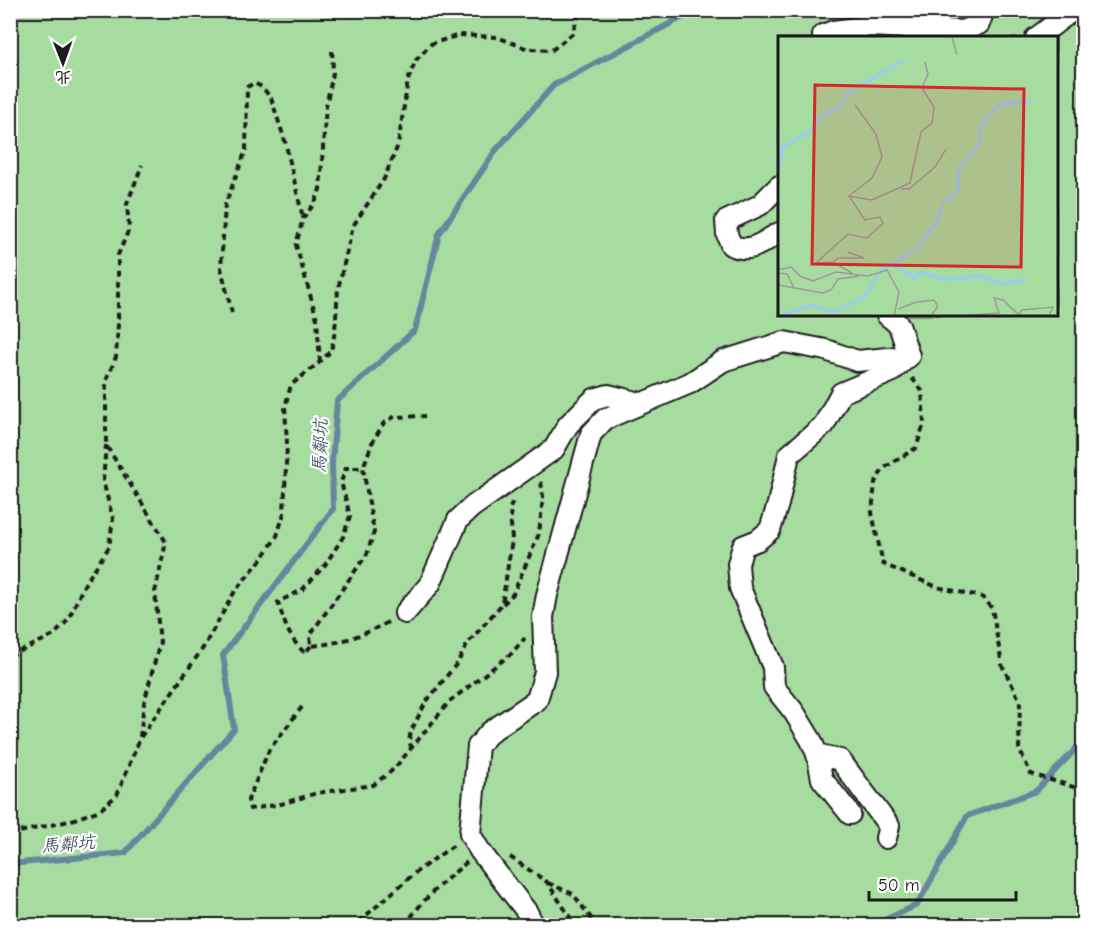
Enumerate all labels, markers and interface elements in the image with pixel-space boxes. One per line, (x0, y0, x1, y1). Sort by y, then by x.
north arrow (33, 33, 93, 93)
inset map (778, 36, 1058, 316)
text: 北 (55, 68, 71, 86)
water label: 馬鄰坑 (309, 417, 332, 473)
water label: 馬鄰坑 (40, 832, 98, 857)
scale bar (869, 864, 1016, 902)
text: 50 m (878, 875, 920, 896)

